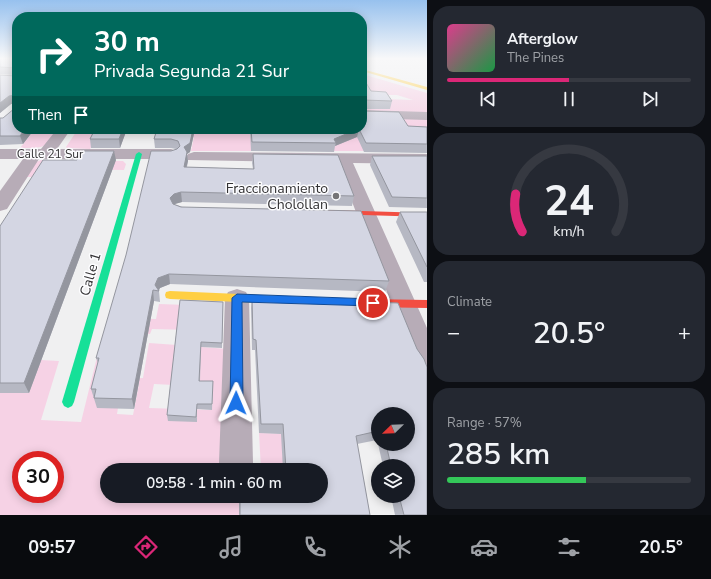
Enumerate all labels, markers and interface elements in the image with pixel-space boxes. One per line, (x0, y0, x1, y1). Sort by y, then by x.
text: 30 m (94, 23, 160, 61)
icon: right (28, 28, 80, 80)
text: Afterglow (507, 29, 578, 49)
text: The Pines (507, 49, 564, 67)
text: Privada Segunda 21 Sur (94, 59, 289, 83)
icon: previous (477, 88, 499, 110)
icon: pause (558, 88, 580, 110)
icon: next (639, 88, 661, 110)
icon: arrive (70, 104, 92, 126)
text: Then (28, 105, 62, 125)
street label: Calle 21 Sur (17, 146, 84, 162)
text: 24 (544, 173, 594, 230)
place label: Fraccionamiento Cholollan (226, 179, 328, 214)
marker: Fraccionamiento Cholollan (331, 191, 341, 201)
text: km/h (553, 221, 585, 240)
street label: Calle 1 (75, 250, 106, 298)
pin (356, 286, 390, 320)
icon: arrive (362, 292, 384, 314)
text: Climate (447, 293, 492, 311)
text: 20.5° (533, 313, 605, 354)
text: − (447, 318, 460, 348)
text: + (678, 318, 691, 348)
position arrow (215, 382, 257, 424)
north arrow (371, 407, 415, 451)
map controls (371, 407, 415, 503)
text: Range · 57% (447, 414, 522, 432)
text: 285 km (447, 434, 550, 475)
speed limit sign: 30 (12, 451, 64, 503)
button: layers (371, 459, 415, 503)
text: 09:58 · 1 min · 60 m (146, 473, 282, 493)
icon: directions (132, 533, 160, 561)
icon: music (217, 533, 245, 561)
icon: phone (301, 533, 329, 561)
icon: climate (386, 533, 414, 561)
icon: car (470, 533, 498, 561)
icon: filters (555, 533, 583, 561)
text: 09:57 (28, 535, 76, 559)
text: 20.5° (639, 535, 683, 559)

